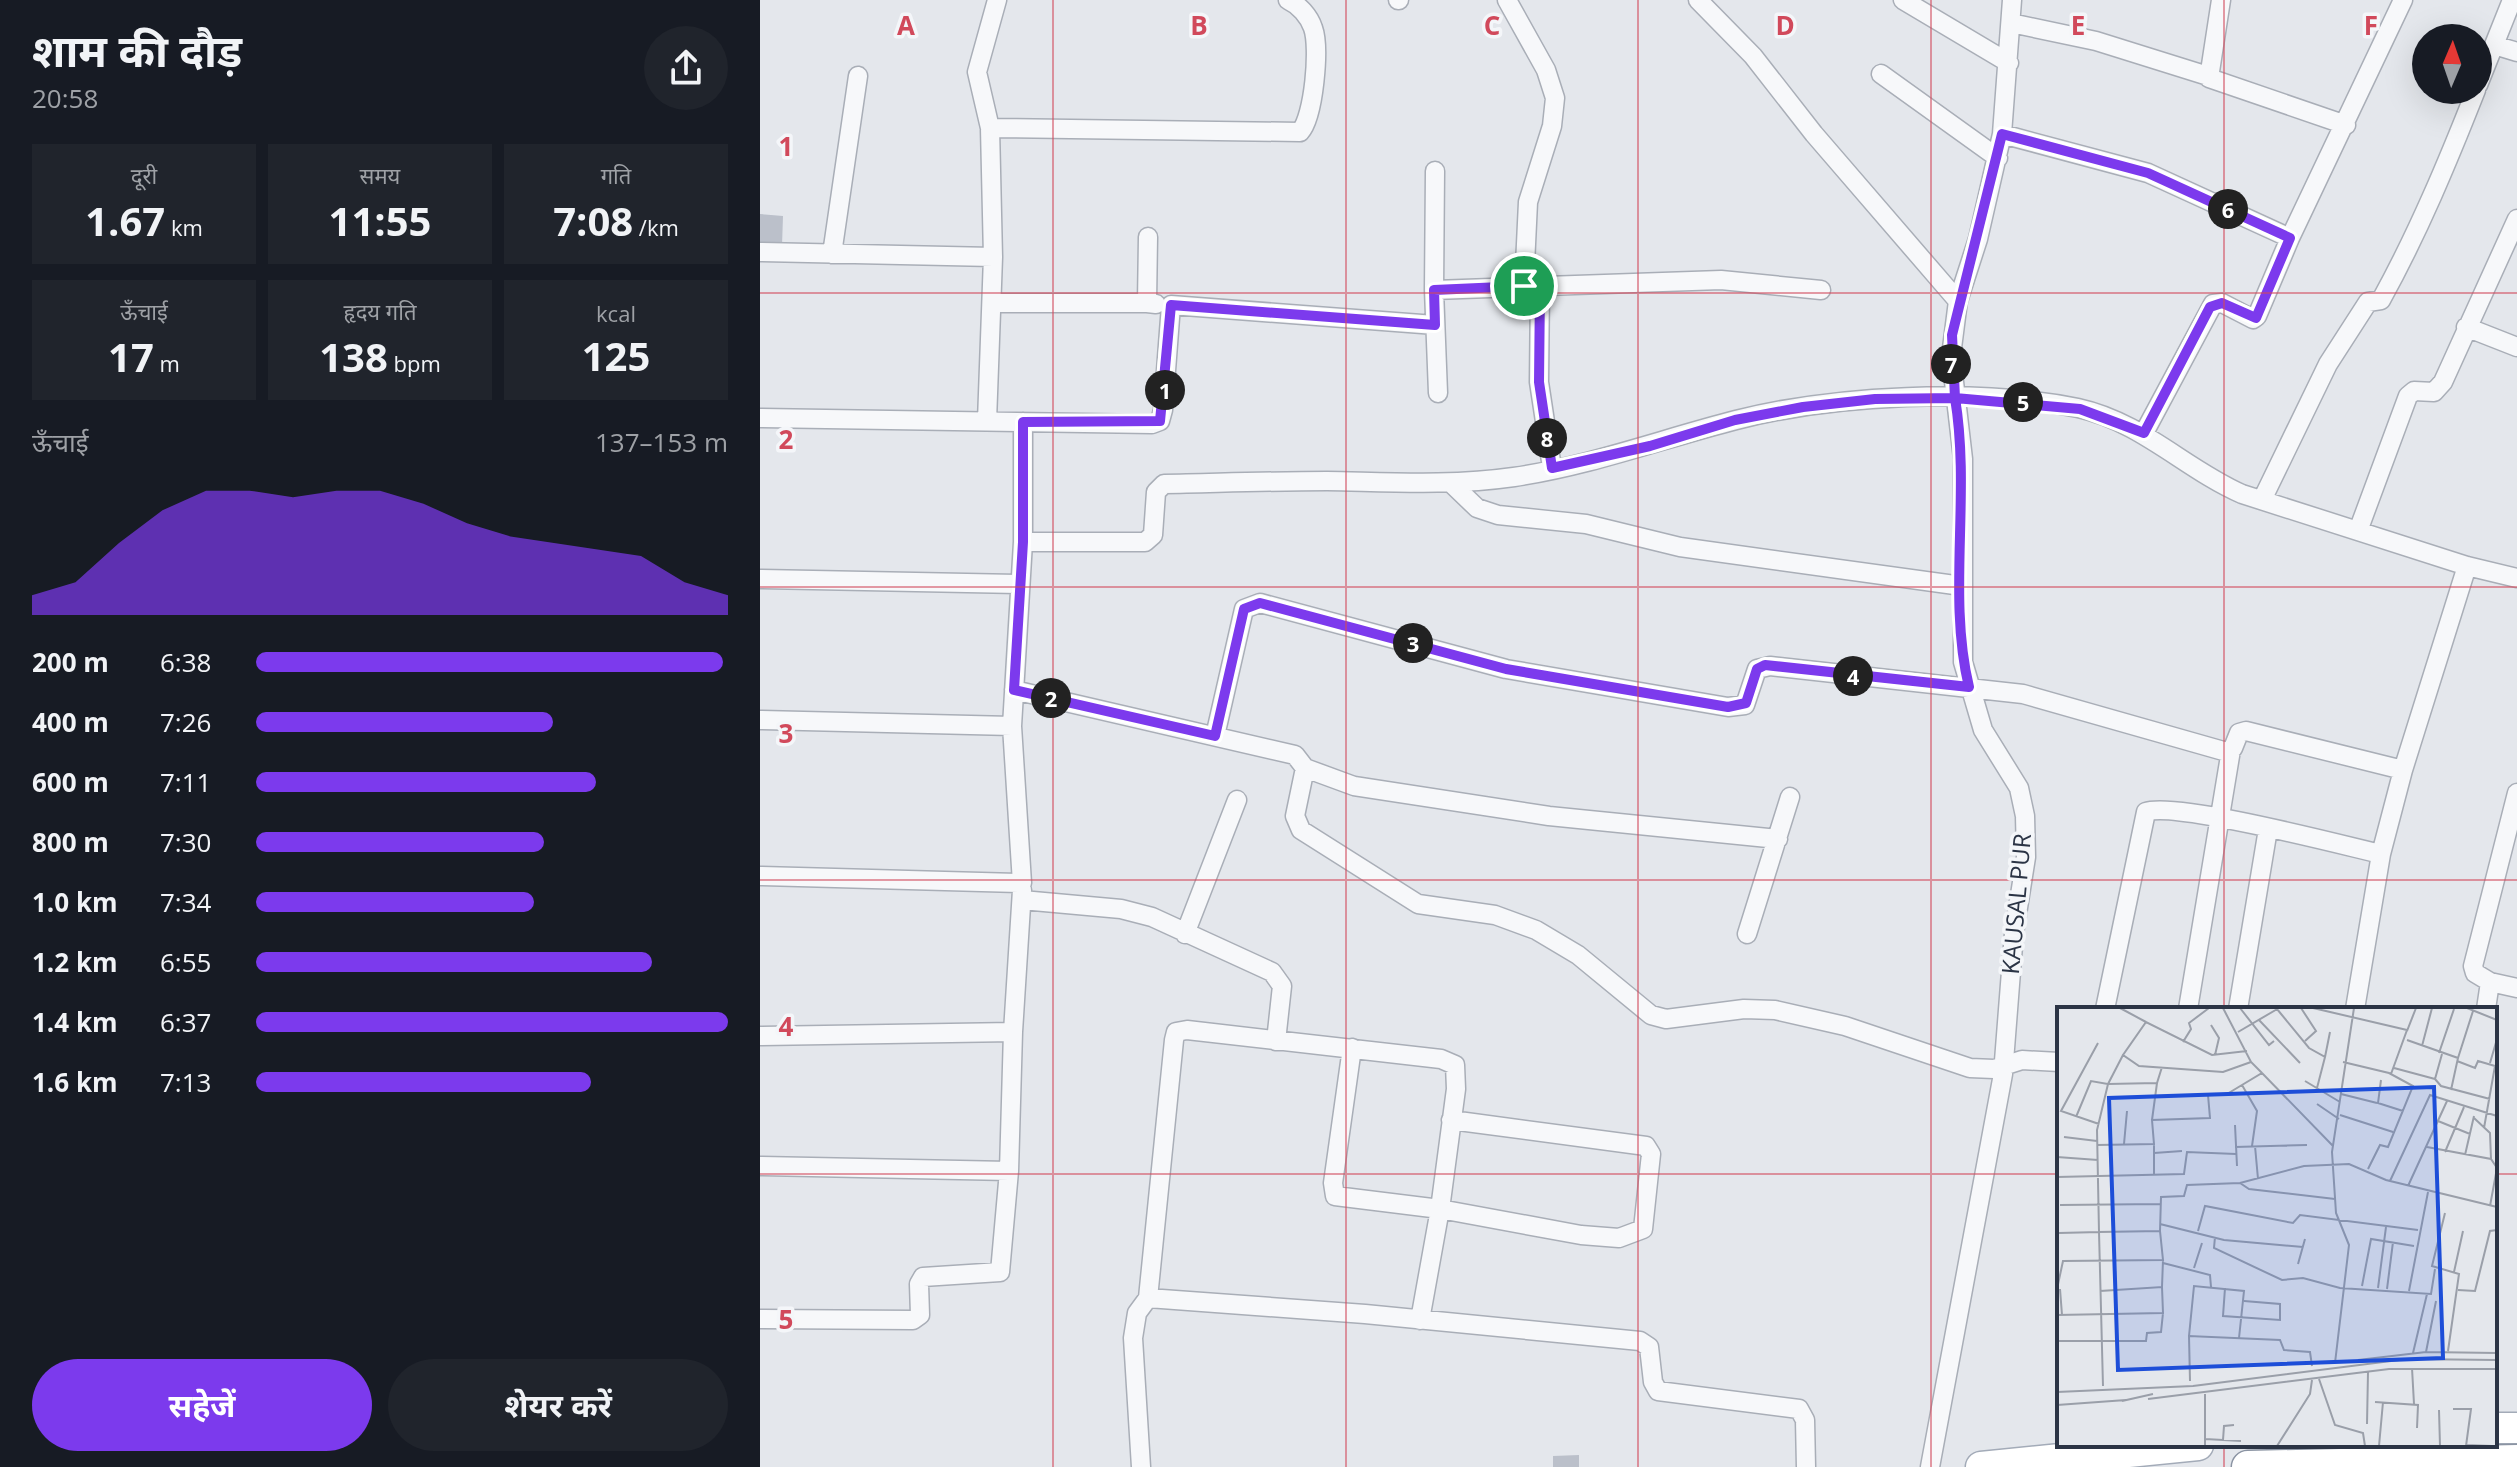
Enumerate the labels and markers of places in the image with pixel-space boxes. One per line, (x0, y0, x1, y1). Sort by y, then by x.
pin: 6 (2208, 189, 2248, 229)
pin (1490, 252, 1558, 320)
pin: 7 (1931, 344, 1971, 384)
pin: 1 (1145, 370, 1185, 410)
pin: 5 (2003, 382, 2043, 422)
pin: 8 (1527, 418, 1567, 458)
pin: 3 (1393, 623, 1433, 663)
pin: 4 (1833, 656, 1873, 696)
pin: 2 (1031, 678, 1071, 718)

